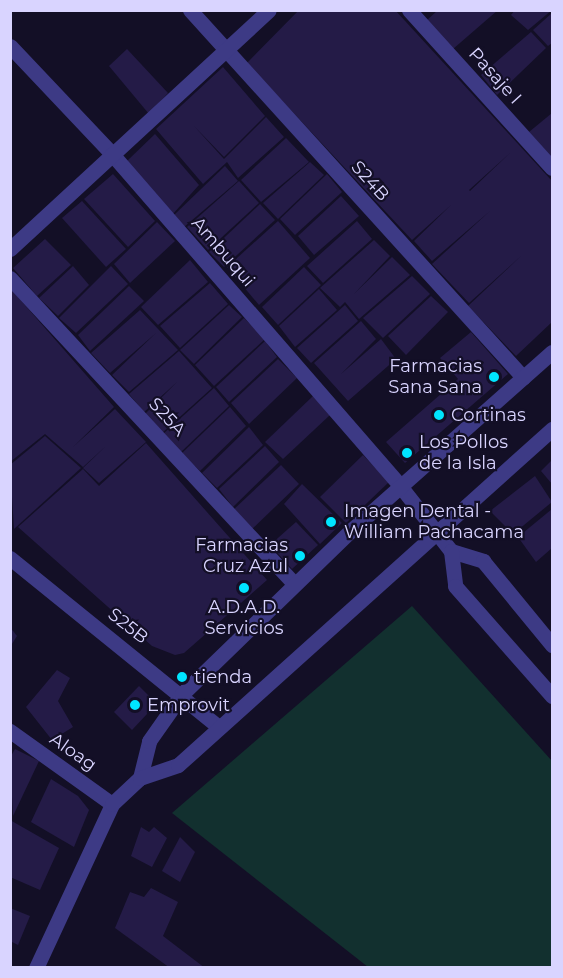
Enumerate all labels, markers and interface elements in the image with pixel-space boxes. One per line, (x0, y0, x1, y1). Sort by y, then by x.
street label: Pasaje I (464, 43, 526, 109)
street label: S24B (346, 157, 394, 205)
street label: Ambuqui (187, 213, 259, 291)
place label: Farmacias Sana Sana (388, 356, 482, 398)
marker: Farmacias Sana Sana (487, 370, 501, 384)
street label: S25A (144, 393, 190, 441)
place label: Cortinas (451, 404, 526, 426)
marker: Cortinas (432, 408, 446, 422)
place label: Los Pollos de la Isla (419, 432, 508, 474)
marker: Los Pollos de la Isla (400, 446, 414, 460)
place label: Imagen Dental - William Pachacama (344, 501, 524, 544)
marker: Imagen Dental - William Pachacama (322, 513, 340, 531)
place label: Farmacias Cruz Azul (195, 535, 288, 578)
marker: Farmacias Cruz Azul (293, 549, 307, 563)
marker: A.D.A.D. Servicios (237, 581, 251, 595)
place label: A.D.A.D. Servicios (205, 597, 283, 640)
street label: S25B (104, 604, 152, 648)
place label: tienda (194, 666, 252, 688)
marker: tienda (175, 670, 189, 684)
place label: Emprovit (147, 694, 230, 716)
marker: Emprovit (128, 698, 142, 712)
street label: Aloag (46, 728, 100, 776)

